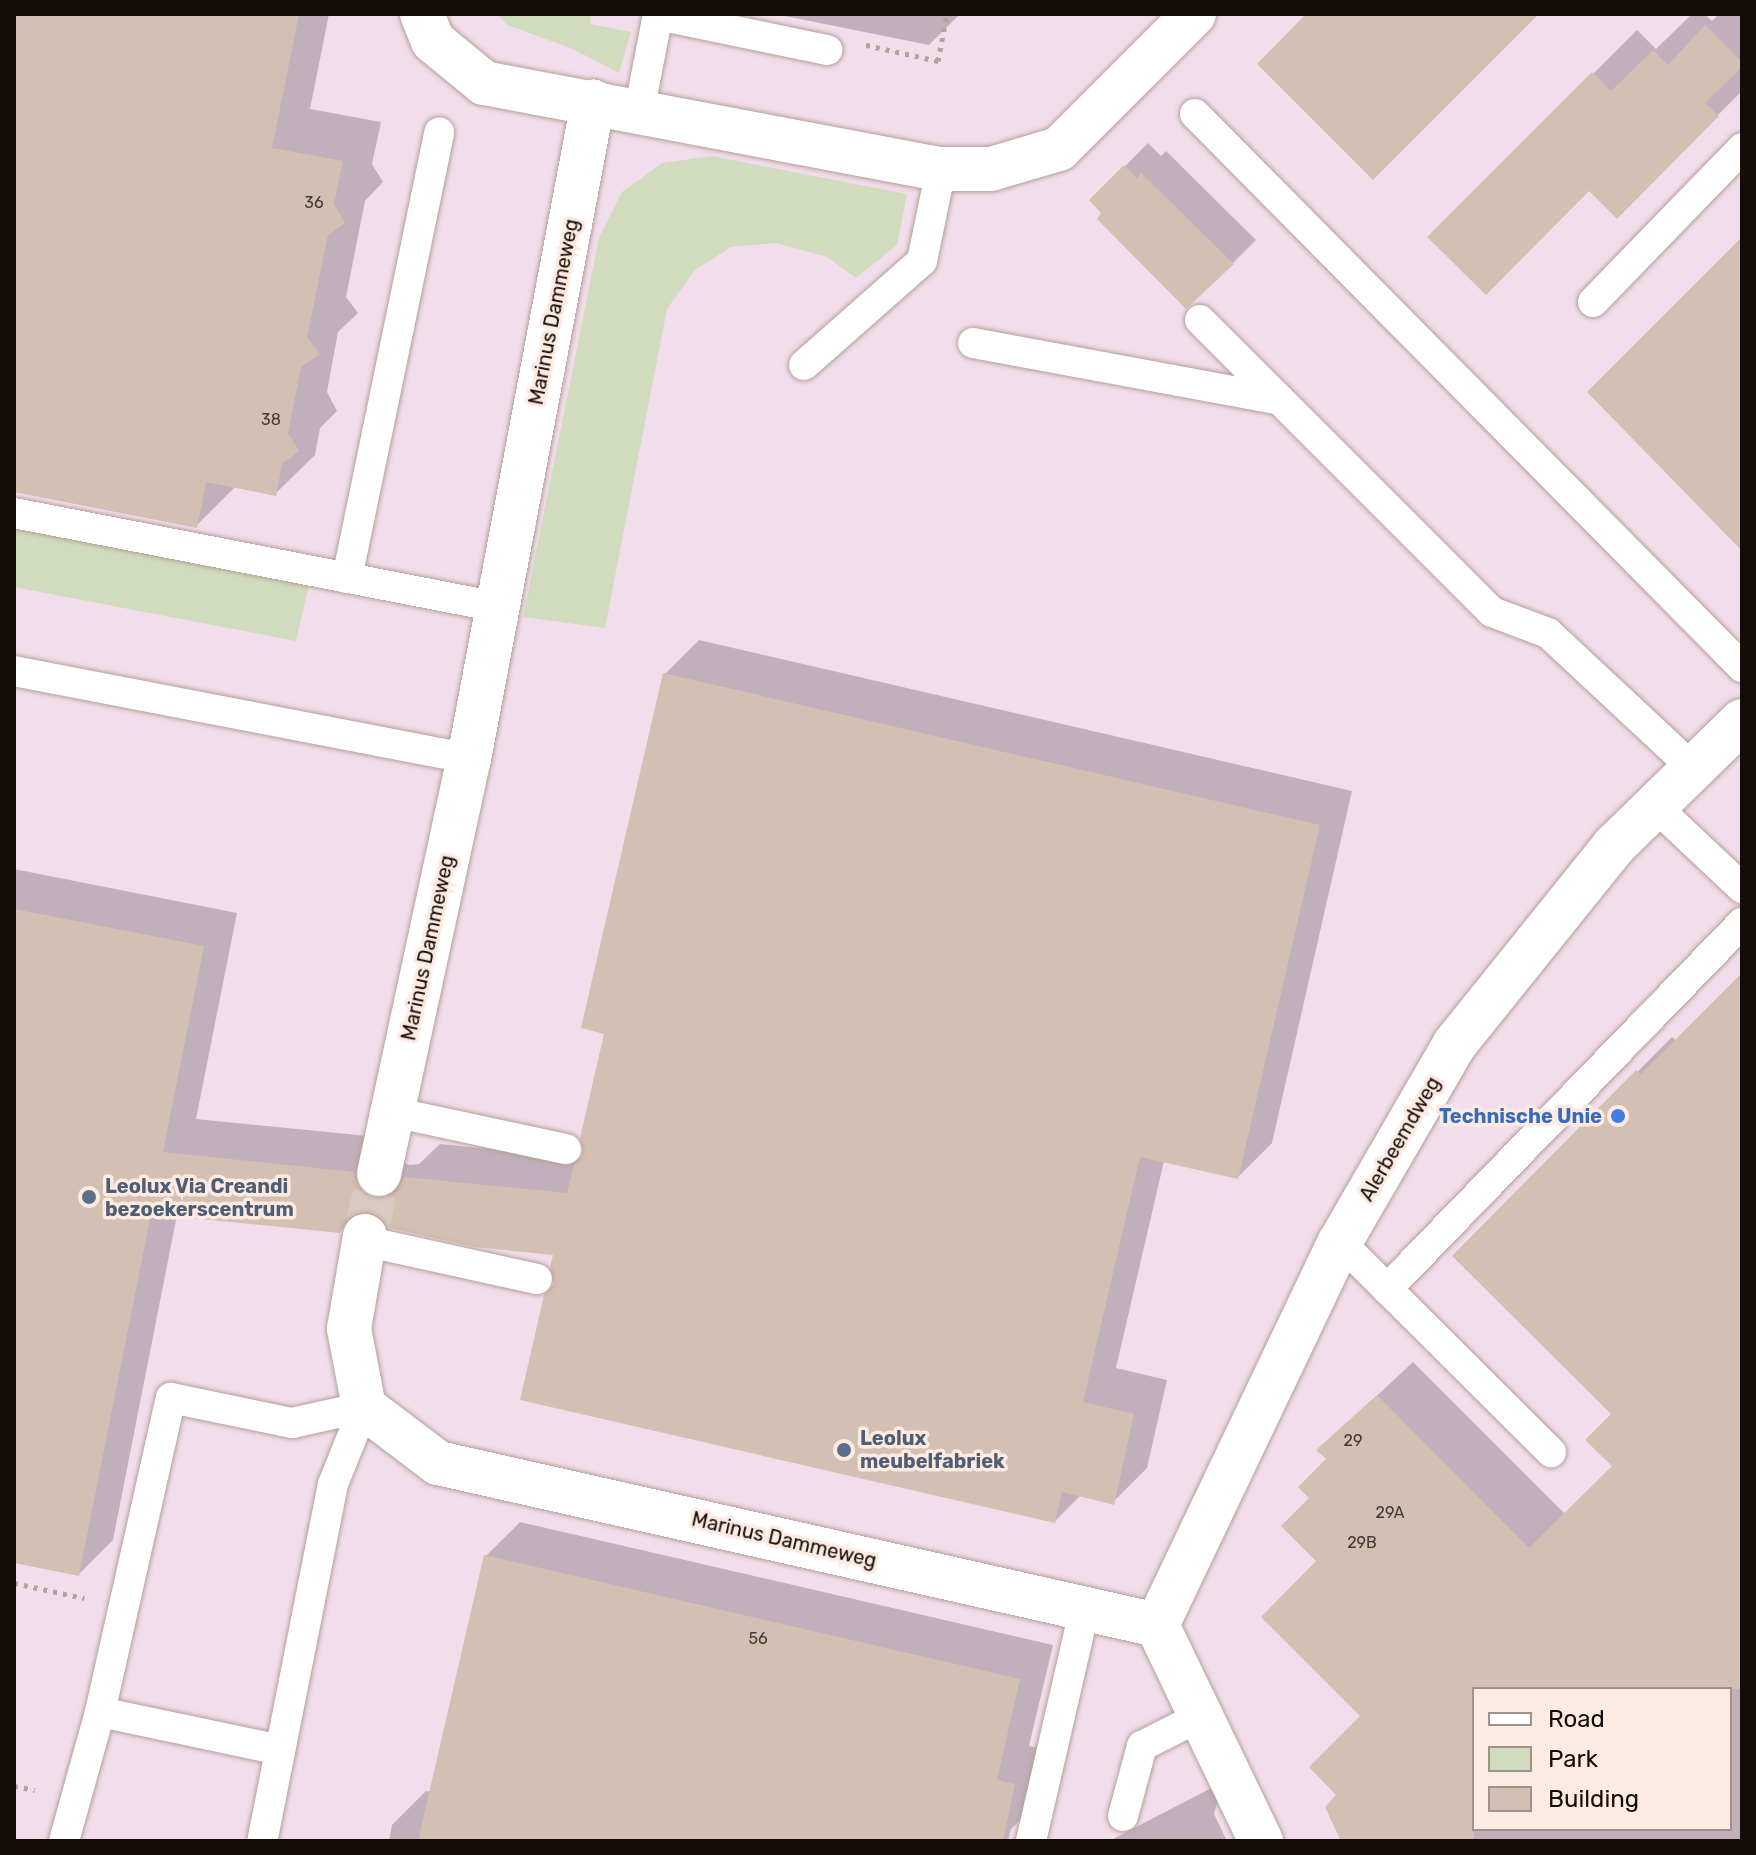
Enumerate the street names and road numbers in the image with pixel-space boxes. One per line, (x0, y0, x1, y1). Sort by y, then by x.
street label: Marinus Dammeweg (524, 217, 584, 407)
street label: Marinus Dammeweg (397, 853, 459, 1043)
street label: Alerbeemdweg (1355, 1072, 1445, 1206)
street label: Marinus Dammeweg (689, 1507, 879, 1573)

